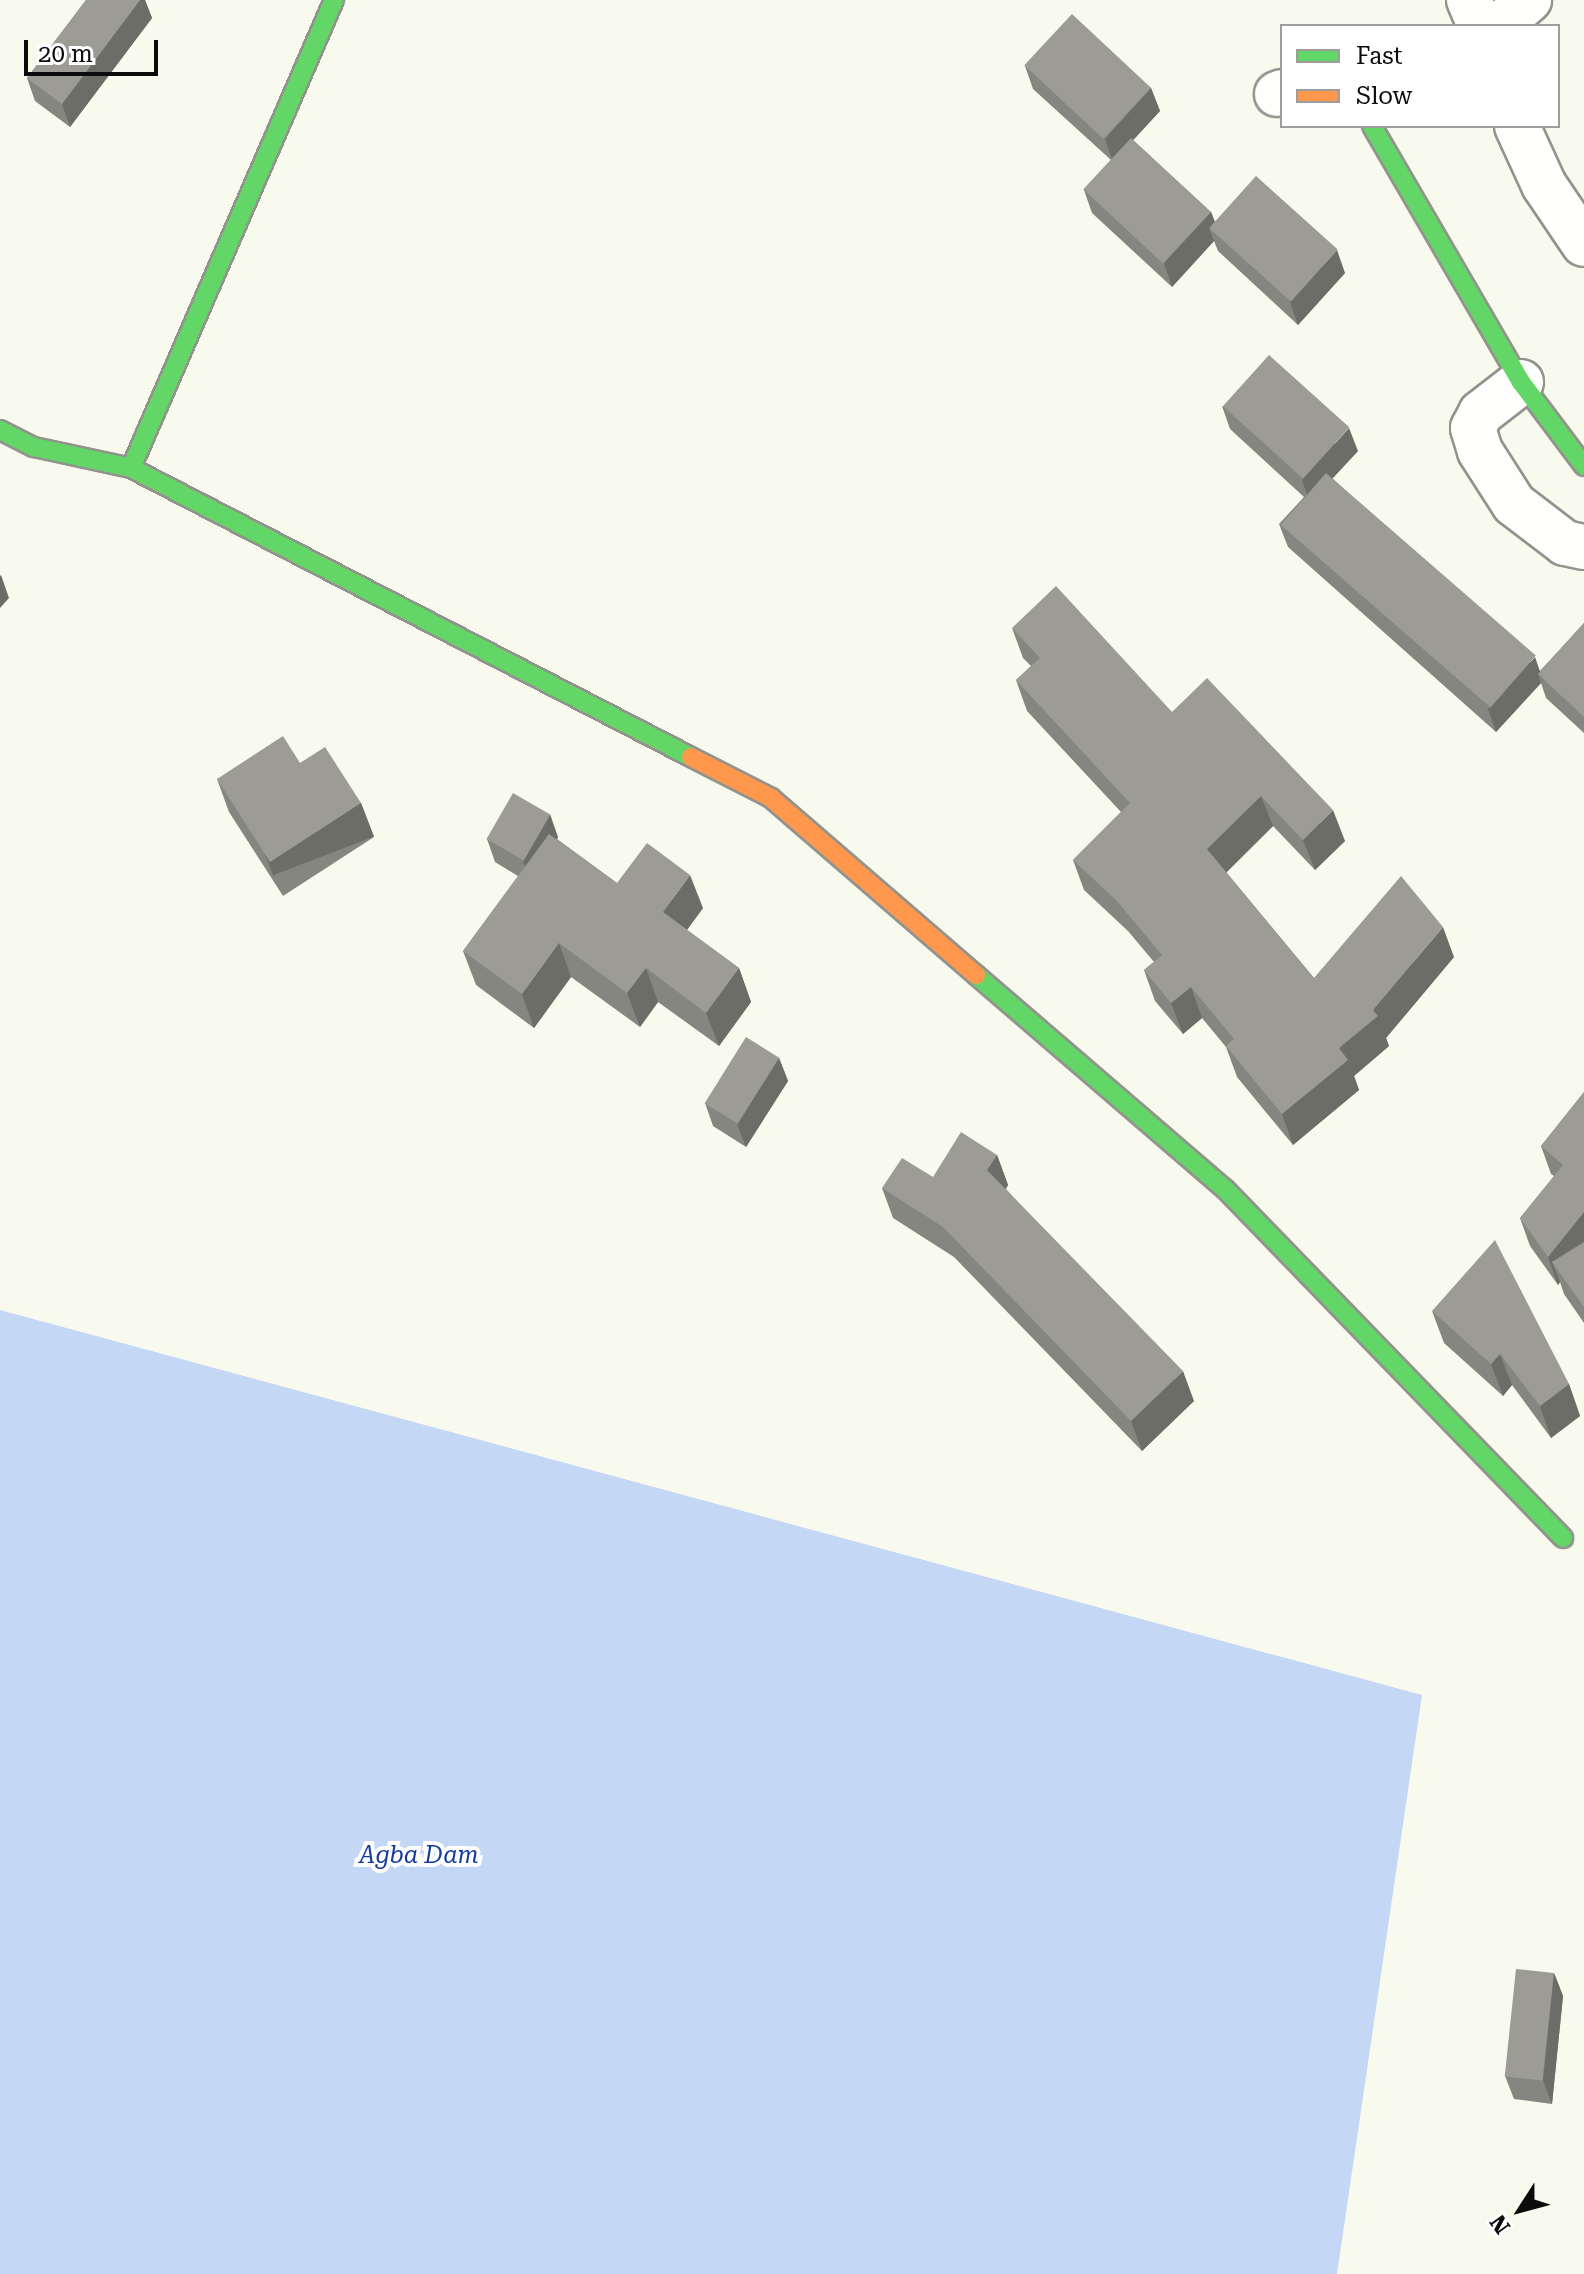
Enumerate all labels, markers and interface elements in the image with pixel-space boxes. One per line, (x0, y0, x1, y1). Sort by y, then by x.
scale bar (28, 24, 162, 74)
legend (1280, 24, 1560, 128)
text: 20 m (38, 40, 93, 68)
text: Fast (1356, 42, 1403, 70)
text: Slow (1356, 82, 1412, 110)
water label: Agba Dam (359, 1842, 479, 1870)
north arrow (1480, 2170, 1560, 2250)
text: N (1485, 2210, 1515, 2239)

